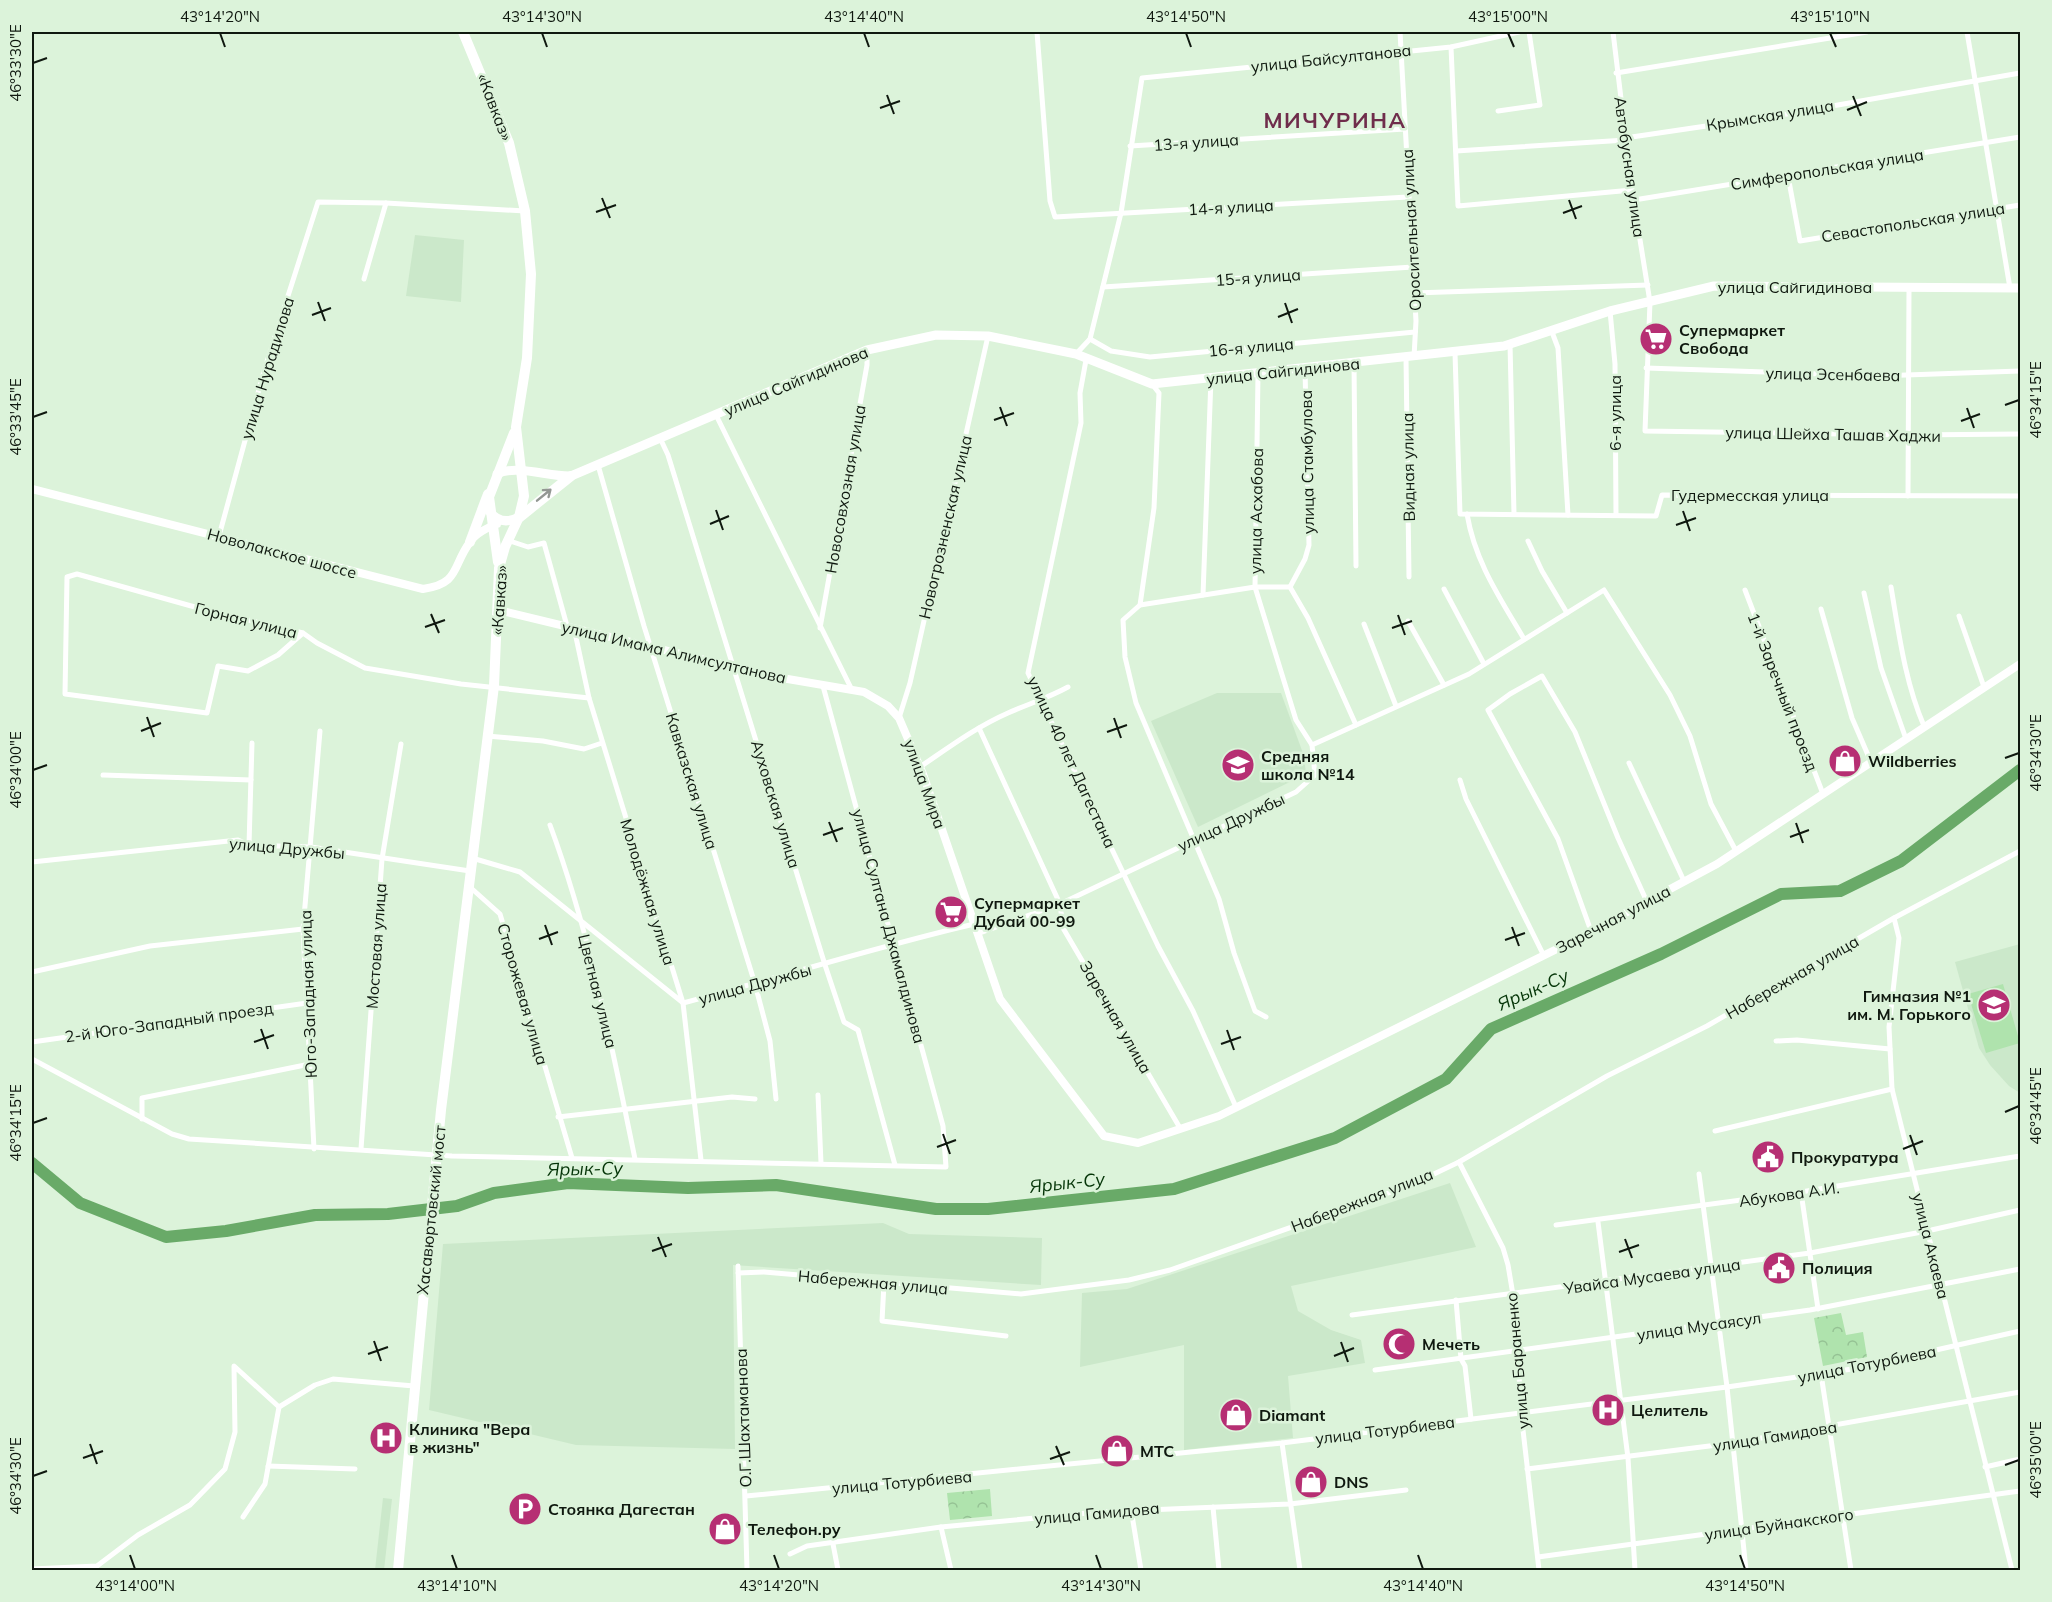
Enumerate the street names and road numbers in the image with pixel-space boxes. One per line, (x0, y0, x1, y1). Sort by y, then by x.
street label: улица Байсултанова (1250, 40, 1412, 76)
street label: «Кавказ» (473, 71, 517, 143)
street label: Автобусная улица (1610, 95, 1650, 239)
street label: Крымская улица (1705, 95, 1835, 135)
street label: 13-я улица (1153, 129, 1239, 155)
street label: Симферопольская улица (1729, 144, 1925, 194)
street label: Оросительная улица (1397, 148, 1425, 312)
street label: 14-я улица (1188, 195, 1274, 219)
street label: Севастопольская улица (1820, 198, 2006, 246)
street label: 15-я улица (1215, 264, 1301, 290)
street label: улица Сайгидинова (1718, 277, 1872, 297)
street label: улица Нурадилова (236, 294, 298, 442)
street label: 16-я улица (1207, 333, 1295, 361)
street label: улица Сайгидинова (721, 342, 871, 420)
street label: улица Сайгидинова (1205, 353, 1361, 389)
street label: улица Эсенбаева (1765, 363, 1901, 385)
street label: 6-я улица (1605, 375, 1625, 451)
street label: улица Стамбулова (1296, 390, 1318, 534)
street label: Новосовхозная улица (820, 403, 870, 575)
street label: Видная улица (1397, 412, 1419, 522)
street label: улица Шейха Ташав Хаджи (1725, 422, 1941, 446)
street label: Новогрозненская улица (914, 433, 976, 621)
street label: улица Асхабова (1245, 448, 1267, 574)
street label: Гудермесская улица (1671, 485, 1829, 505)
street label: Новолакское шоссе (205, 523, 359, 583)
street label: «Кавказ» (487, 564, 511, 636)
street label: Горная улица (193, 598, 299, 642)
street label: 1-й Заречный проезд (1743, 610, 1823, 775)
street label: улица Имама Алимсултанова (560, 616, 788, 688)
street label: улица 40 лет Дагестана (1023, 673, 1121, 851)
street label: Кавказская улица (662, 710, 722, 852)
street label: улица Мира (900, 737, 950, 831)
street label: Ауховская улица (747, 738, 805, 870)
street label: улица Дружбы (1174, 788, 1288, 856)
street label: улица Султана Джамалдинова (848, 807, 930, 1045)
street label: Молодёжная улица (616, 816, 680, 968)
street label: улица Дружбы (228, 833, 346, 863)
street label: Заречная улица (1552, 880, 1674, 958)
street label: Мостовая улица (362, 882, 390, 1010)
street label: Юго-Западная улица (295, 910, 321, 1078)
street label: Сторожевая улица (493, 921, 553, 1067)
street label: Набережная улица (1722, 931, 1862, 1023)
street label: Цветная улица (574, 932, 622, 1050)
street label: Заречная улица (1076, 957, 1156, 1077)
street label: улица Дружбы (696, 959, 814, 1009)
street label: 2-й Юго-Западный проезд (64, 997, 275, 1047)
street label: Хасавюртовский мост (412, 1124, 450, 1296)
street label: Набережная улица (1288, 1164, 1436, 1236)
street label: Абукова А.И. (1737, 1177, 1841, 1211)
street label: улица Акаева (1908, 1191, 1954, 1301)
street label: Увайса Мусаева улица (1561, 1254, 1742, 1298)
street label: Набережная улица (797, 1265, 949, 1299)
street label: улица Бараненко (1501, 1292, 1533, 1430)
street label: улица Мусаясул (1636, 1307, 1762, 1345)
street label: улица Тотурбиева (1796, 1341, 1938, 1387)
street label: О.Г.Шахтаманова (731, 1348, 755, 1488)
street label: улица Тотурбиева (1314, 1412, 1456, 1448)
street label: улица Гамидова (1712, 1416, 1838, 1456)
street label: улица Тотурбиева (831, 1466, 973, 1498)
street label: улица Гамидова (1034, 1498, 1160, 1528)
street label: улица Буйнакского (1703, 1504, 1855, 1544)

